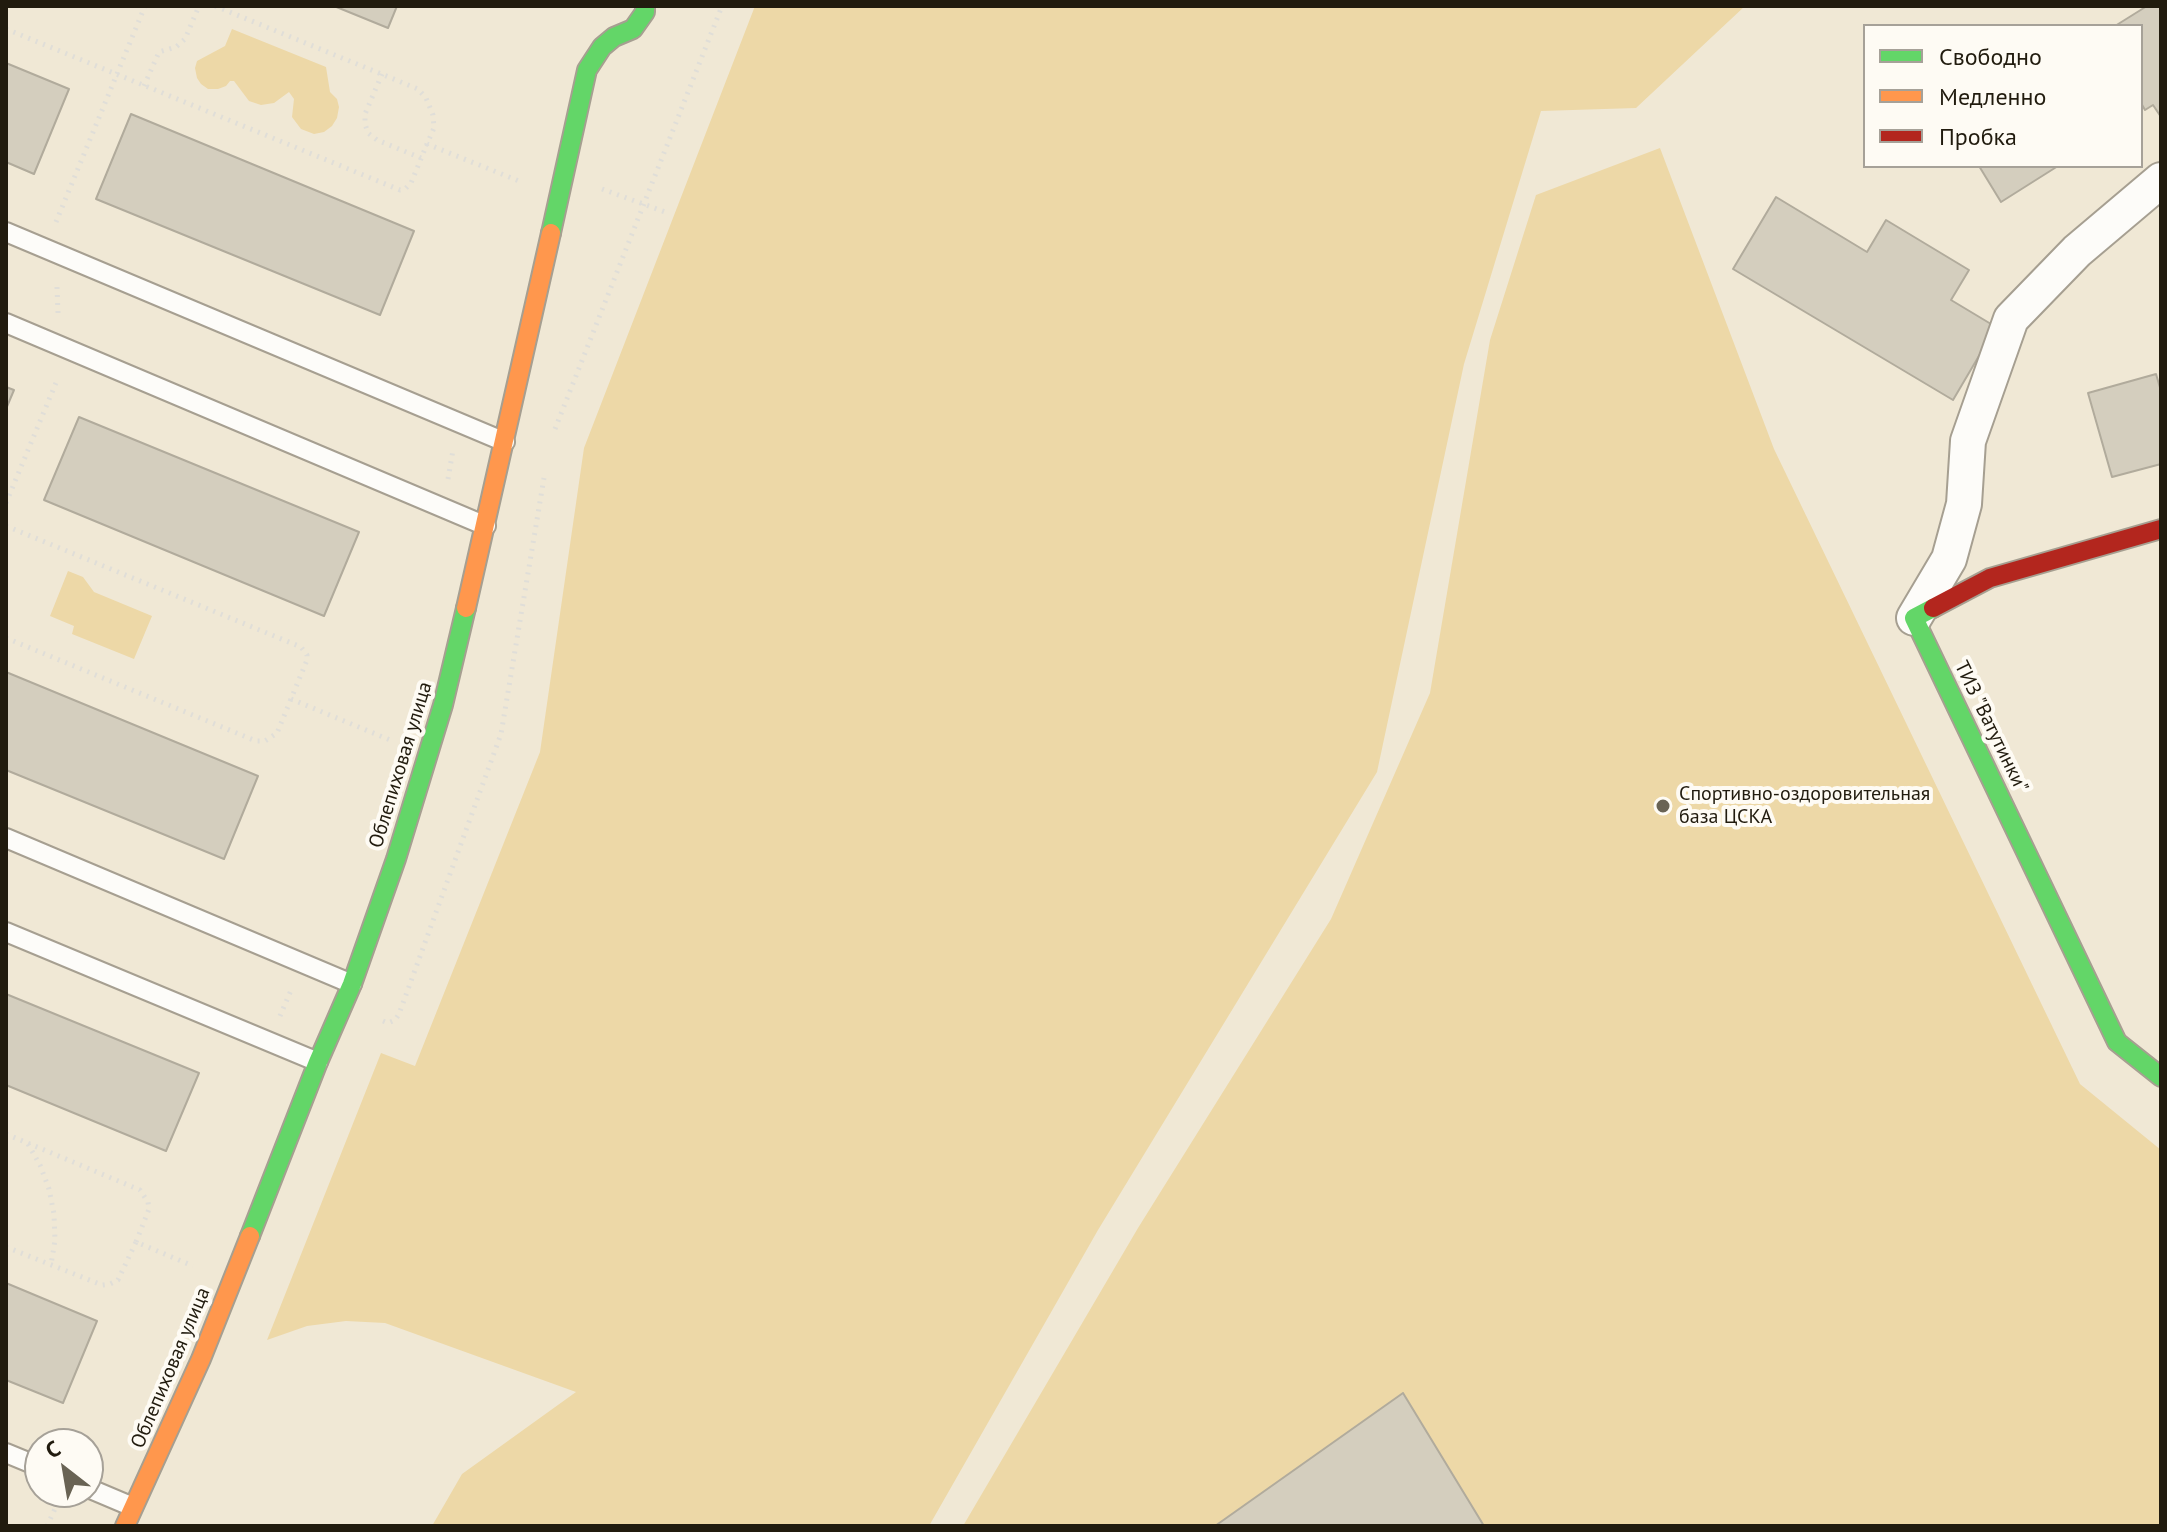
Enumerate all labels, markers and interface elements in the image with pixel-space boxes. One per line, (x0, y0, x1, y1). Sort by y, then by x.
legend (1863, 24, 2143, 168)
text: Свободно (1939, 41, 2042, 72)
text: Медленно (1939, 81, 2046, 112)
text: Пробка (1939, 121, 2017, 152)
street label: ТИЗ "Ватутинки" (1949, 657, 2033, 797)
street label: Облепиховая улица (364, 679, 438, 851)
place label: Спортивно-оздоровительная база ЦСКА (1679, 782, 1930, 829)
marker: Спортивно-оздоровительная база ЦСКА (1654, 797, 1672, 815)
street label: Облепиховая улица (126, 1284, 216, 1452)
north arrow (24, 1428, 104, 1508)
text: С (40, 1434, 65, 1464)

